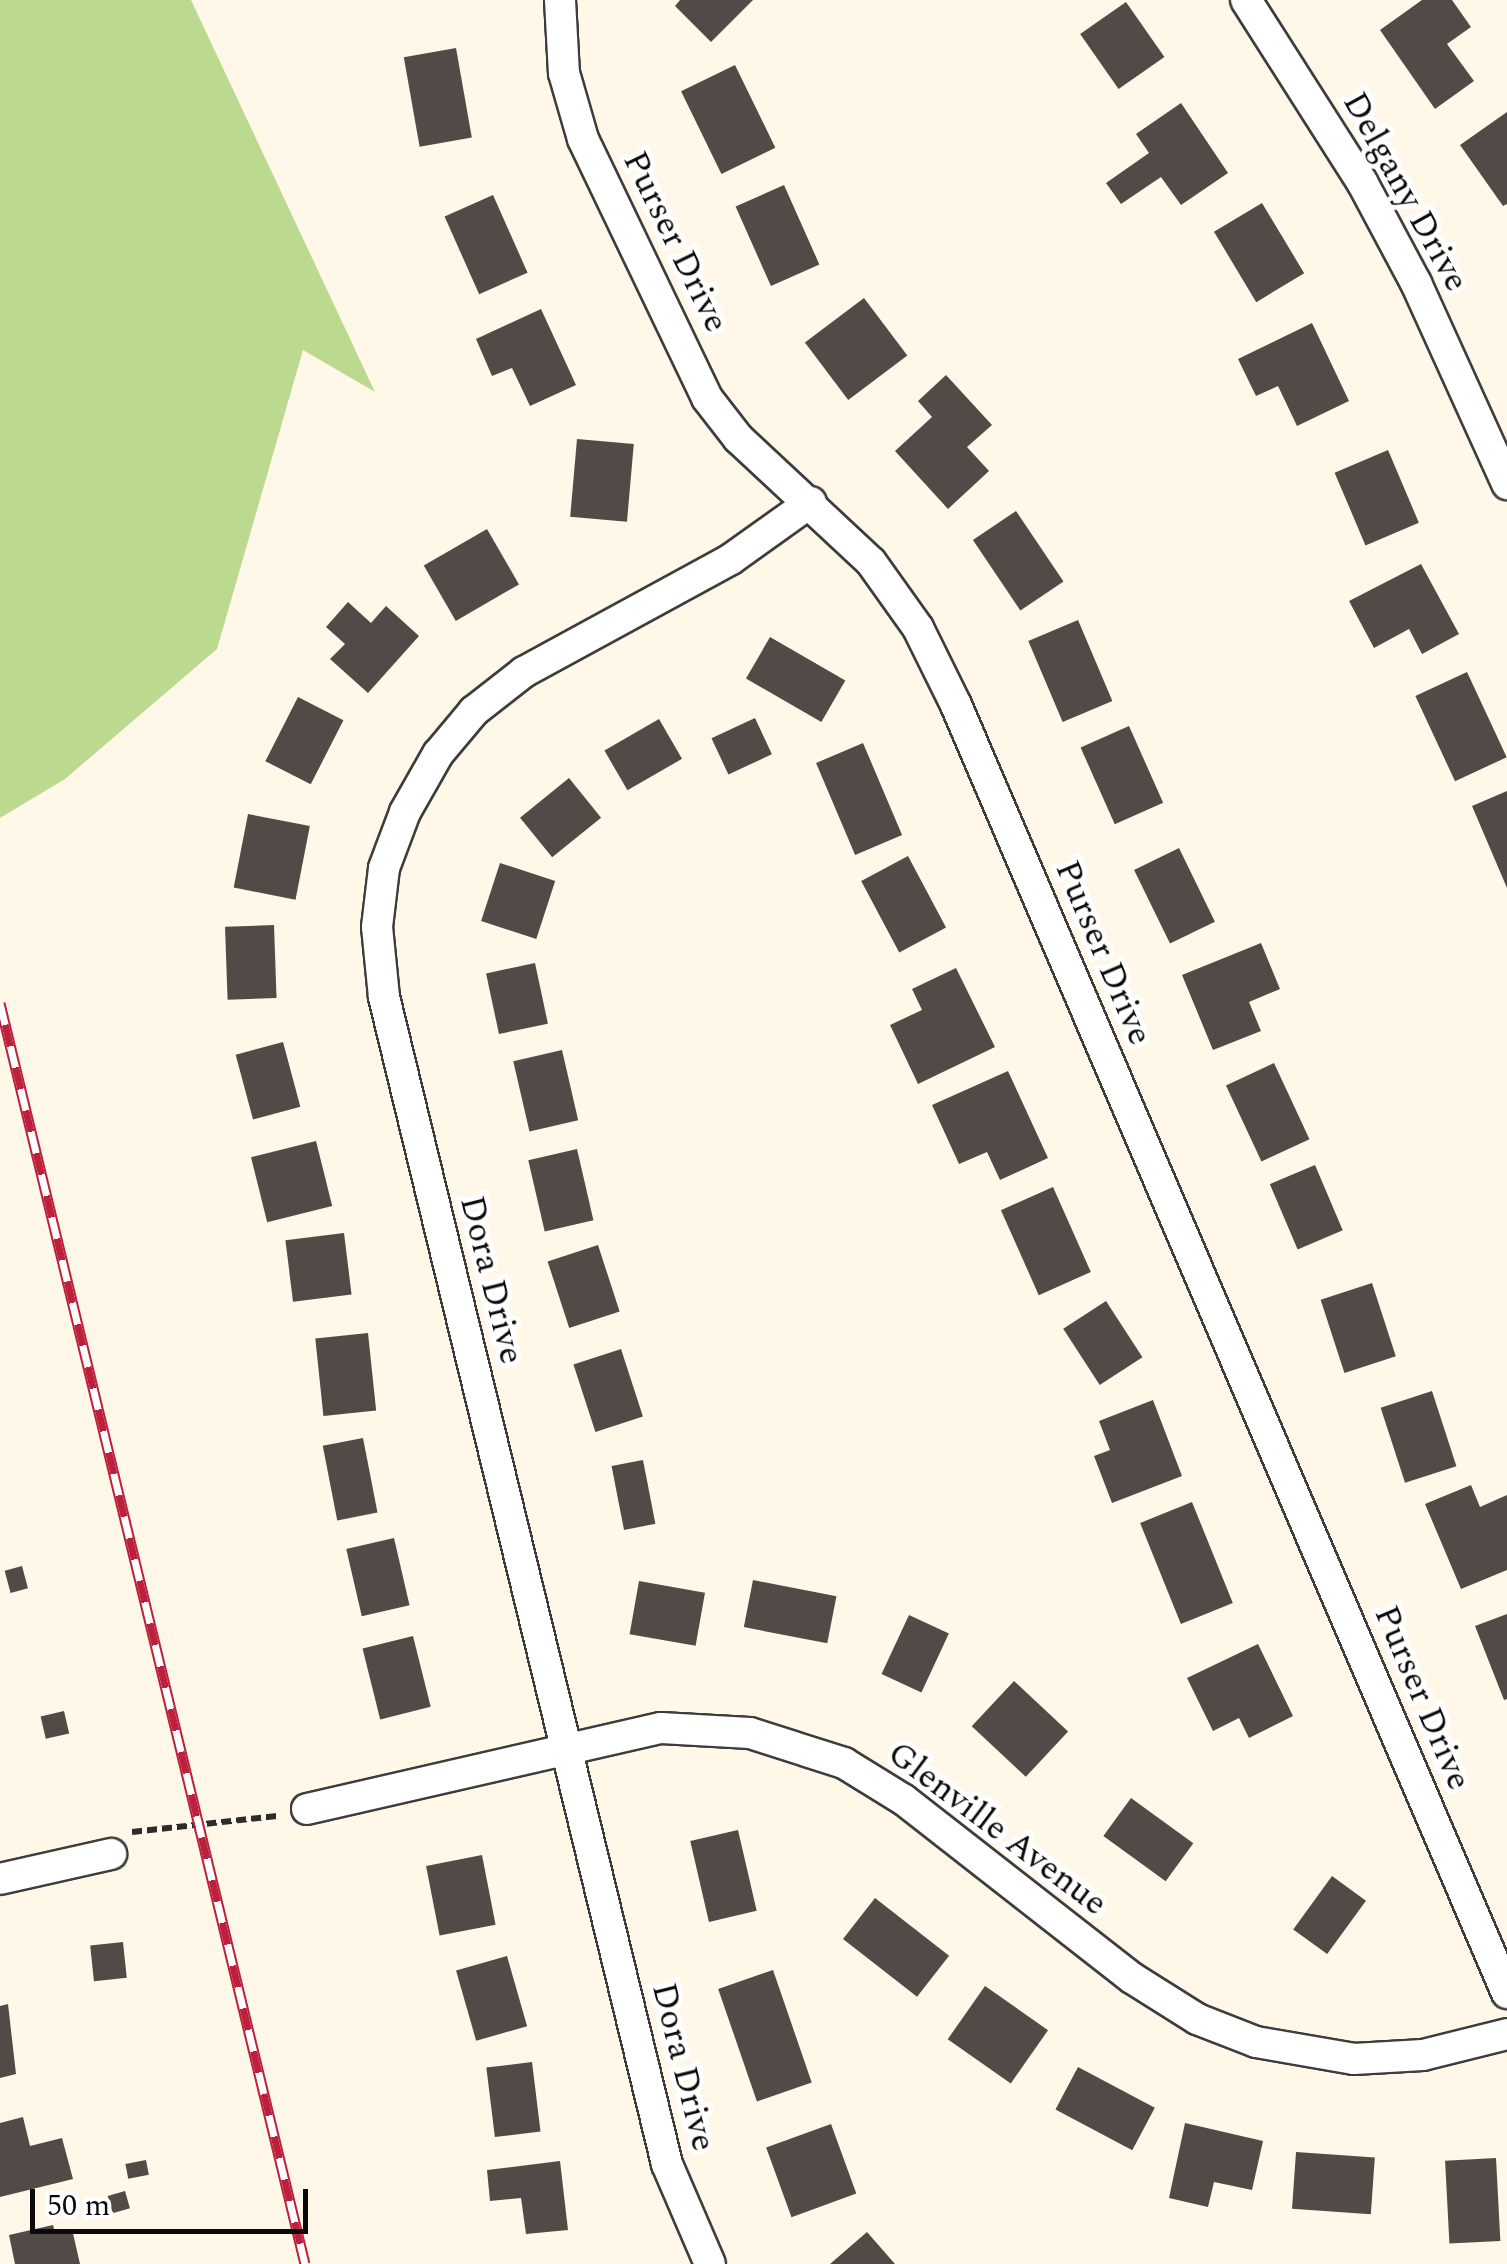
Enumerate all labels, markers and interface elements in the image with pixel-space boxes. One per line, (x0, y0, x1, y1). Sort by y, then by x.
street label: Delgany Drive (1333, 85, 1477, 299)
street label: Purser Drive (613, 145, 737, 339)
street label: Purser Drive (1045, 854, 1161, 1052)
street label: Dora Drive (450, 1192, 532, 1368)
street label: Purser Drive (1364, 1599, 1480, 1797)
street label: Glenville Avenue (879, 1733, 1115, 1925)
street label: Dora Drive (642, 1979, 724, 2155)
scale bar (35, 2169, 312, 2231)
text: 50 m (47, 2183, 110, 2229)

